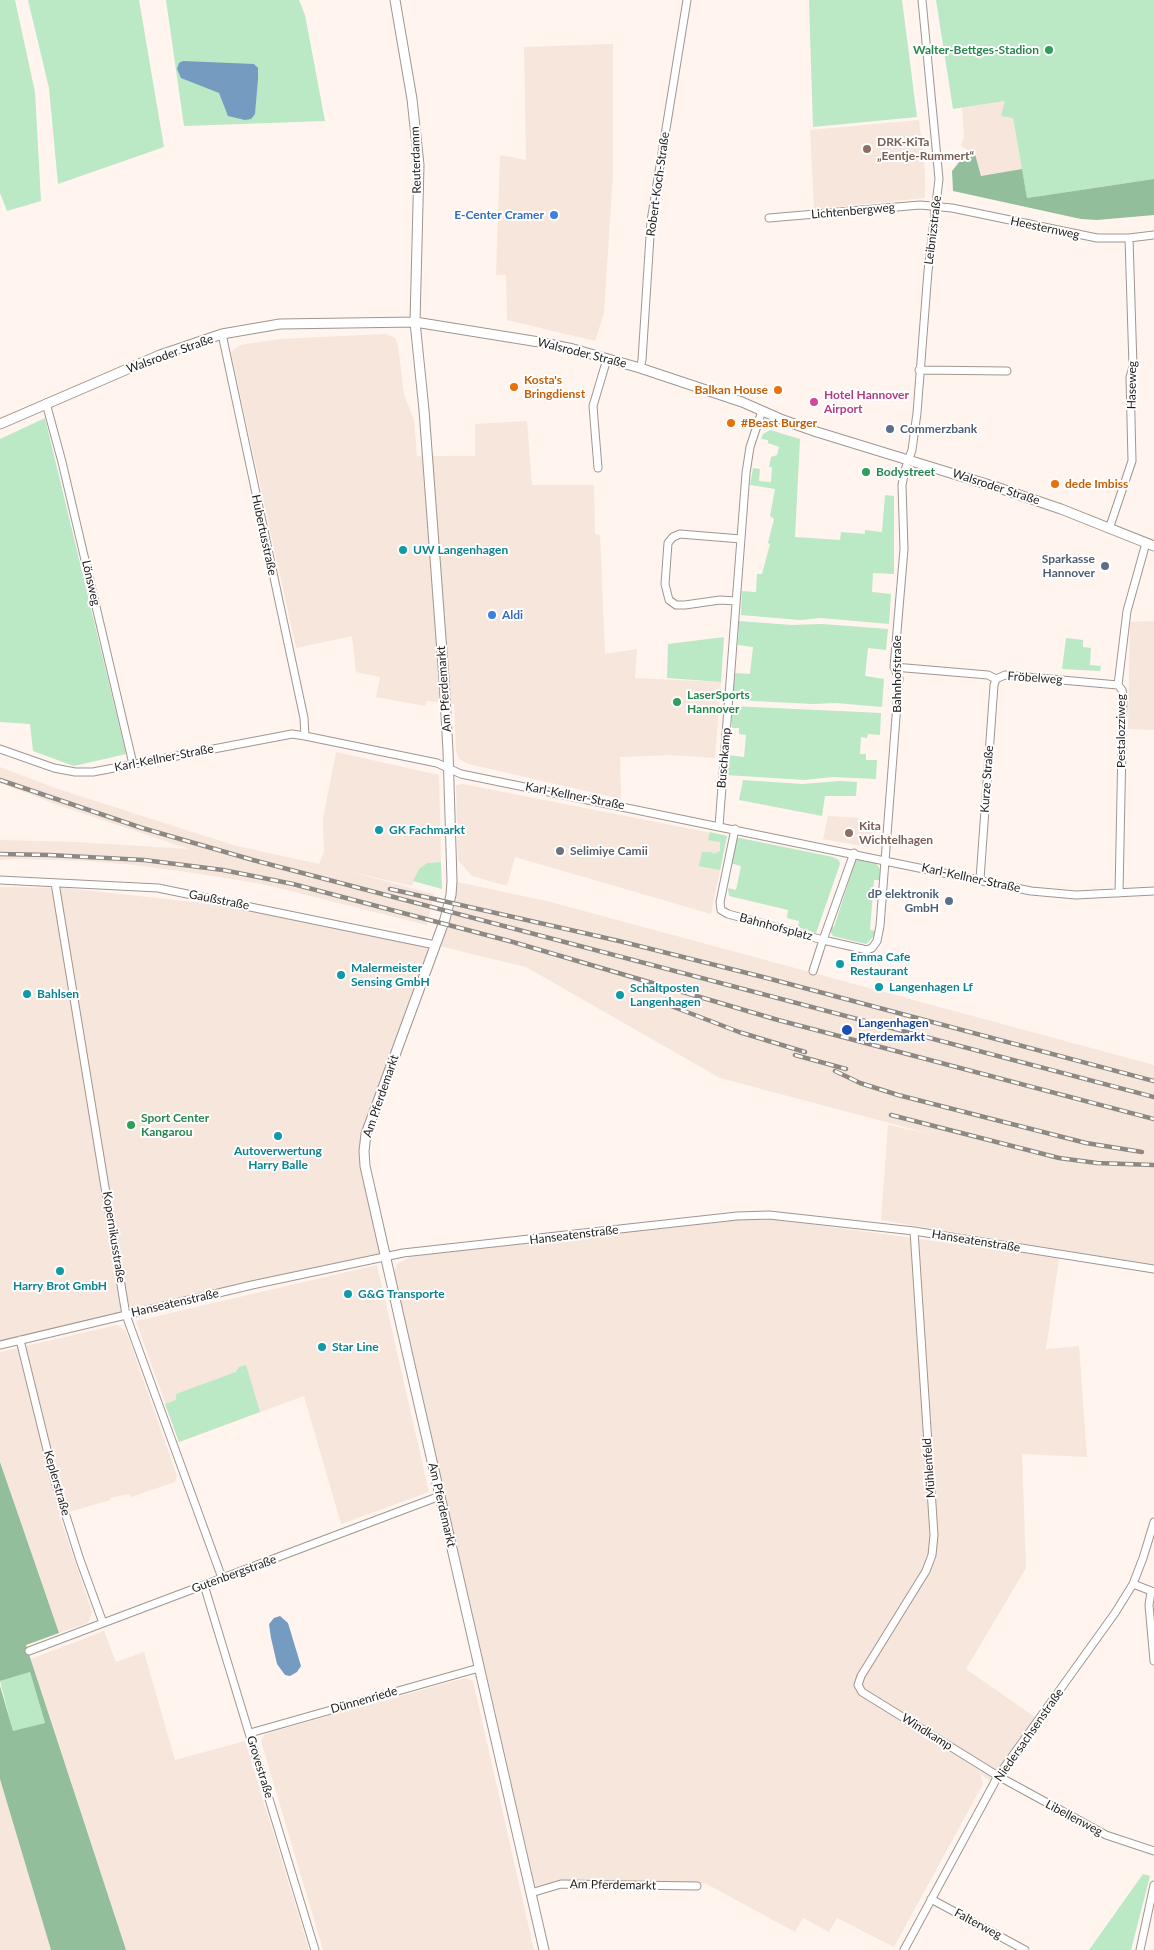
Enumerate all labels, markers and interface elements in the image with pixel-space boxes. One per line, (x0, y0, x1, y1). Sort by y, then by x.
place label: Walter-Bettges-Stadion (913, 43, 1039, 57)
marker: Walter-Bettges-Stadion (1043, 44, 1055, 56)
street label: Reuterdamm (408, 126, 424, 194)
street label: Robert-Koch-Straße (644, 131, 672, 237)
place label: DRK-KiTa „Eentje-Rummert“ (877, 135, 974, 163)
marker: DRK-KiTa „Eentje-Rummert“ (861, 143, 873, 155)
street label: Leibnizstraße (922, 195, 944, 265)
street label: Lichtenbergweg (810, 200, 896, 222)
place label: E-Center Cramer (454, 208, 544, 222)
marker: E-Center Cramer (548, 209, 560, 221)
street label: Heesternweg (1009, 214, 1081, 242)
street label: Walsroder Straße (125, 332, 215, 376)
street label: Walsroder Straße (536, 335, 628, 371)
street label: Haseweg (1124, 361, 1140, 409)
place label: Kosta's Bringdienst (524, 373, 585, 401)
marker: Kosta's Bringdienst (508, 381, 520, 393)
place label: Balkan House (695, 383, 768, 397)
marker: Balkan House (772, 384, 784, 396)
place label: Hotel Hannover Airport (824, 388, 909, 416)
marker: Hotel Hannover Airport (808, 396, 820, 408)
place label: #Beast Burger (741, 416, 817, 430)
marker: #Beast Burger (725, 417, 737, 429)
place label: Commerzbank (900, 422, 977, 436)
marker: Commerzbank (884, 423, 896, 435)
place label: Bodystreet (876, 465, 935, 479)
marker: Bodystreet (860, 466, 872, 478)
street label: Walsroder Straße (950, 466, 1042, 508)
place label: dede Imbiss (1065, 477, 1128, 491)
marker: dede Imbiss (1049, 478, 1061, 490)
street label: Hubertusstraße (248, 493, 280, 577)
place label: UW Langenhagen (413, 543, 508, 557)
marker: UW Langenhagen (397, 544, 409, 556)
place label: Sparkasse Hannover (1042, 552, 1095, 580)
street label: Lönsweg (79, 559, 103, 607)
marker: Sparkasse Hannover (1099, 560, 1111, 572)
place label: Aldi (502, 608, 523, 622)
marker: Aldi (486, 609, 498, 621)
street label: Bahnhofstraße (890, 635, 904, 713)
street label: Am Pferdemarkt (434, 645, 454, 733)
street label: Fröbelweg (1007, 669, 1063, 687)
place label: LaserSports Hannover (687, 688, 750, 716)
street label: Pestalozziweg (1114, 694, 1128, 768)
marker: LaserSports Hannover (671, 696, 683, 708)
street label: Buschkamp (714, 727, 734, 789)
street label: Karl-Kellner-Straße (113, 741, 215, 775)
street label: Kurze Straße (977, 745, 997, 813)
street label: Karl-Kellner-Straße (524, 779, 626, 813)
place label: Kita Wichtelhagen (859, 819, 933, 847)
place label: GK Fachmarkt (389, 823, 465, 837)
marker: GK Fachmarkt (373, 824, 385, 836)
marker: Kita Wichtelhagen (843, 827, 855, 839)
place label: Selimiye Camii (570, 844, 648, 858)
marker: Selimiye Camii (554, 845, 566, 857)
street label: Karl-Kellner-Straße (920, 860, 1022, 896)
street label: Gaußstraße (188, 887, 250, 913)
place label: dP elektronik GmbH (868, 887, 939, 915)
marker: dP elektronik GmbH (943, 895, 955, 907)
street label: Bahnhofsplatz (738, 910, 814, 944)
place label: Emma Cafe Restaurant (850, 950, 910, 978)
marker: Emma Cafe Restaurant (834, 958, 846, 970)
place label: Malermeister Sensing GmbH (351, 961, 430, 989)
marker: Malermeister Sensing GmbH (335, 969, 347, 981)
place label: Langenhagen Lf (889, 980, 973, 994)
place label: Schaltposten Langenhagen (630, 981, 701, 1009)
marker: Langenhagen Lf (873, 981, 885, 993)
place label: Bahlsen (37, 987, 79, 1001)
marker: Bahlsen (21, 988, 33, 1000)
marker: Schaltposten Langenhagen (614, 989, 626, 1001)
place label: Langenhagen Pferdemarkt (858, 1016, 929, 1044)
marker: Langenhagen Pferdemarkt (840, 1023, 854, 1037)
street label: Am Pferdemarkt (360, 1053, 402, 1139)
place label: Sport Center Kangarou (141, 1111, 209, 1139)
marker: Sport Center Kangarou (125, 1119, 137, 1131)
marker: Autoverwertung Harry Balle (272, 1130, 284, 1142)
place label: Autoverwertung Harry Balle (234, 1144, 322, 1172)
street label: Kopernikusstraße (100, 1190, 128, 1284)
street label: Hanseatenstraße (529, 1222, 619, 1248)
street label: Hanseatenstraße (931, 1227, 1021, 1255)
marker: Harry Brot GmbH (54, 1265, 66, 1277)
place label: Harry Brot GmbH (13, 1279, 107, 1293)
street label: Hanseatenstraße (130, 1286, 220, 1320)
place label: G&G Transporte (358, 1287, 445, 1301)
marker: G&G Transporte (342, 1288, 354, 1300)
place label: Star Line (332, 1340, 379, 1354)
marker: Star Line (316, 1341, 328, 1353)
street label: Mühlenfeld (920, 1438, 938, 1498)
street label: Keplerstraße (41, 1449, 73, 1517)
street label: Am Pferdemarkt (425, 1461, 459, 1549)
street label: Gutenbergstraße (190, 1552, 278, 1596)
street label: Dünnenriede (329, 1684, 399, 1716)
street label: Niedersachsenstraße (991, 1686, 1067, 1784)
street label: Windkamp (899, 1711, 955, 1753)
street label: Grovestraße (244, 1734, 276, 1800)
street label: Libellenweg (1043, 1797, 1105, 1839)
street label: Am Pferdemarkt (570, 1877, 656, 1893)
street label: Falterweg (952, 1906, 1004, 1942)

